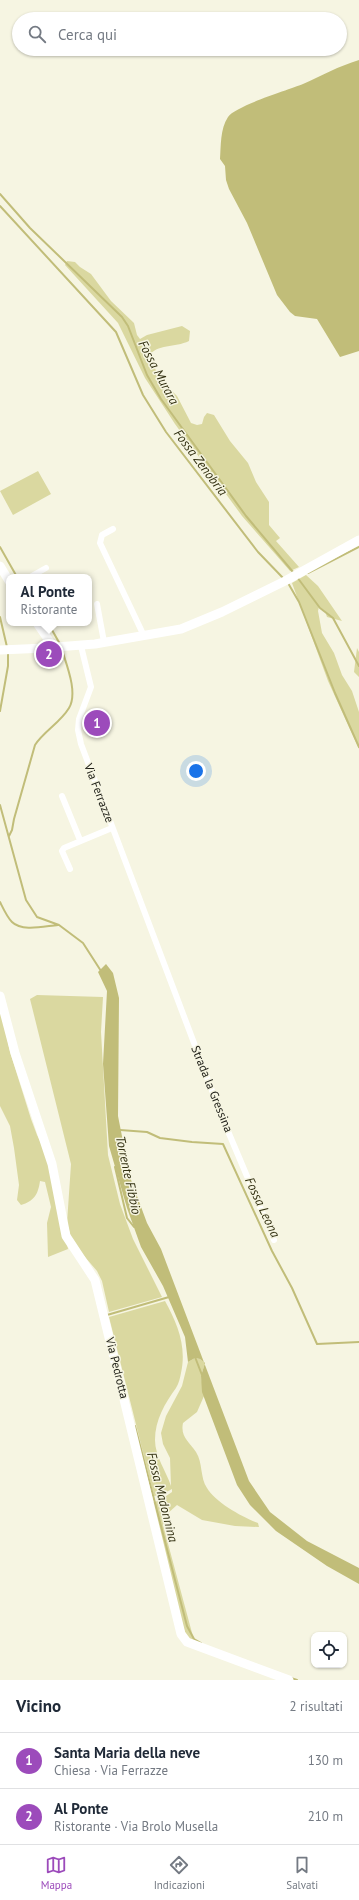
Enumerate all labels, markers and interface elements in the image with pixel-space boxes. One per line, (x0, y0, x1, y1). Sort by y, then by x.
search box (12, 12, 347, 56)
icon: search (26, 23, 48, 45)
text: Cerca qui (58, 25, 117, 44)
water label: Fossa Murara (134, 337, 183, 408)
water label: Fossa Zenobria (170, 426, 232, 500)
popup (6, 574, 92, 626)
text: Al Ponte (21, 582, 75, 601)
text: Ristorante (21, 601, 77, 618)
pin: 2 (36, 639, 62, 669)
pin: 1 (84, 708, 110, 738)
street label: Via Ferrazze (81, 760, 118, 825)
your location (186, 761, 206, 781)
street label: Strada la Gressina (188, 1043, 237, 1134)
water label: Torrente Fibbio (112, 1134, 145, 1216)
water label: Fossa Leona (241, 1174, 284, 1241)
street label: Via Pedrotta (102, 1335, 132, 1400)
water label: Fossa Madonnina (143, 1450, 182, 1545)
map controls (311, 1632, 347, 1668)
button: locate (311, 1632, 347, 1668)
text: Vicino (16, 1695, 61, 1717)
text: 2 risultati (290, 1698, 343, 1715)
text: Santa Maria della neve (54, 1743, 200, 1762)
text: 1 (25, 1752, 33, 1769)
text: 130 m (308, 1752, 343, 1769)
text: Chiesa · Via Ferrazze (54, 1762, 168, 1779)
text: Al Ponte (54, 1799, 108, 1818)
text: 2 (25, 1808, 33, 1825)
text: 210 m (308, 1808, 343, 1825)
text: Ristorante · Via Brolo Musella (54, 1818, 218, 1835)
tab: Mappa (41, 1854, 72, 1892)
tab: Indicazioni (154, 1854, 205, 1892)
tab: Salvati (286, 1854, 318, 1892)

